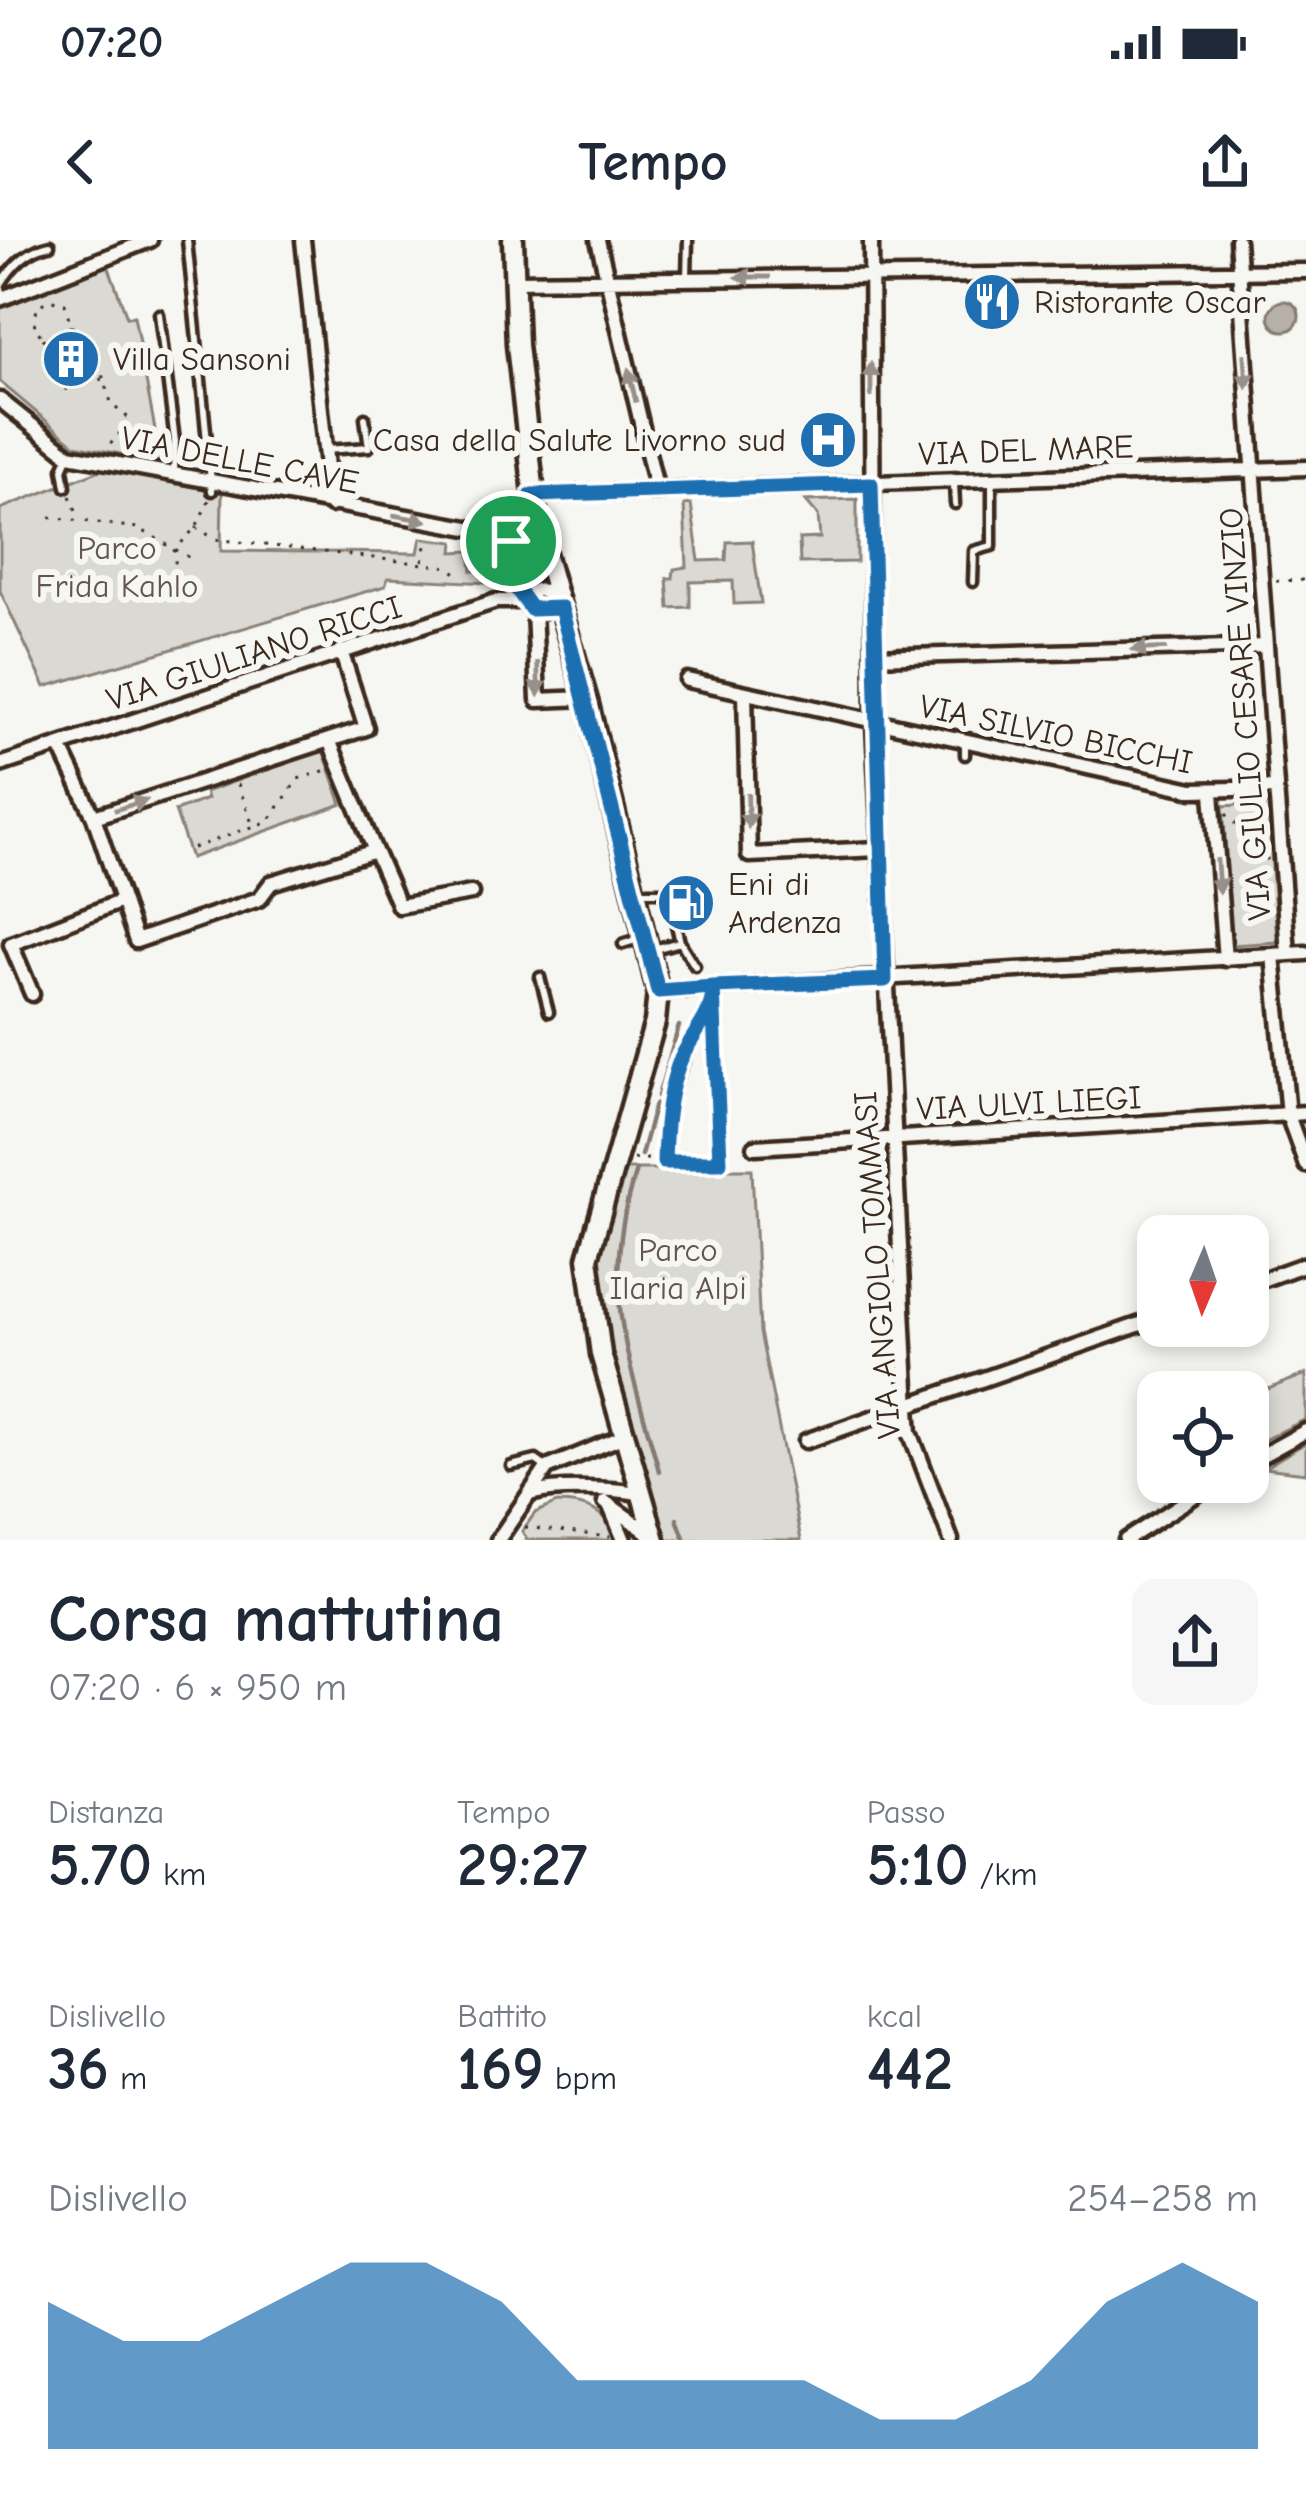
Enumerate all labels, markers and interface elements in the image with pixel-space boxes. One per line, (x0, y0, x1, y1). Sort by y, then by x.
text: 07:20 (60, 16, 163, 68)
icon: back (48, 129, 114, 195)
icon: share (1192, 129, 1258, 195)
text: Tempo (578, 131, 728, 194)
one-way arrow (733, 267, 771, 287)
restaurant icon: Ristorante Oscar (961, 271, 1023, 333)
place label: Ristorante Oscar (1034, 283, 1266, 321)
building icon: Villa Sansoni (40, 328, 102, 390)
place label: Villa Sansoni (113, 340, 291, 378)
one-way arrow (1237, 353, 1256, 390)
one-way arrow (861, 360, 881, 398)
one-way arrow (622, 366, 641, 403)
hospital icon: Casa della Salute Livorno sud (797, 409, 859, 471)
street label: VIA DELLE CAVE (118, 418, 362, 502)
place label: Casa della Salute Livorno sud (373, 421, 786, 459)
street label: VIA DEL MARE (918, 427, 1134, 473)
pin (460, 490, 562, 592)
street label: VIA GIULIO CESARE VINZIO (1212, 506, 1278, 922)
icon: arrive (478, 508, 544, 574)
one-way arrow (391, 510, 429, 528)
park label: Parco Frida Kahlo (35, 529, 199, 605)
street label: VIA GIULIANO RICCI (102, 587, 406, 719)
one-way arrow (1129, 640, 1167, 659)
one-way arrow (528, 661, 547, 699)
street label: VIA SILVIO BICCHI (916, 687, 1196, 781)
one-way arrow (738, 793, 757, 831)
one-way arrow (113, 795, 149, 814)
one-way arrow (1209, 858, 1228, 895)
place label: Eni di Ardenza (728, 865, 842, 941)
fuel station icon: Eni di Ardenza (655, 872, 717, 934)
street label: VIA ULVI LIEGI (916, 1078, 1142, 1128)
street label: VIA ANGIOLO TOMMASI (846, 1090, 908, 1440)
north arrow (1137, 1215, 1269, 1347)
map controls (1137, 1215, 1269, 1503)
park label: Parco Ilaria Alpi (609, 1231, 747, 1307)
button: locate (1137, 1371, 1269, 1503)
button: share (1132, 1579, 1258, 1705)
text: Corsa mattutina (48, 1582, 504, 1658)
text: 07:20 · 6 × 950 m (48, 1665, 347, 1710)
text: Distanza (48, 1793, 164, 1831)
text: Tempo (457, 1793, 551, 1831)
text: Passo (867, 1793, 946, 1831)
text: 5.70 (48, 1831, 152, 1900)
text: 29:27 (457, 1831, 587, 1900)
text: 5:10 (867, 1831, 969, 1900)
text: km (152, 1855, 206, 1893)
text: /km (969, 1855, 1038, 1893)
text: Dislivello (48, 1997, 166, 2035)
text: Battito (457, 1997, 547, 2035)
text: kcal (867, 1997, 922, 2035)
text: 36 (48, 2035, 109, 2104)
text: 169 (457, 2035, 544, 2104)
text: 442 (867, 2035, 953, 2104)
text: m (109, 2059, 147, 2097)
text: bpm (544, 2059, 617, 2097)
text: Dislivello (48, 2176, 188, 2221)
text: 254–258 m (1067, 2176, 1258, 2221)

